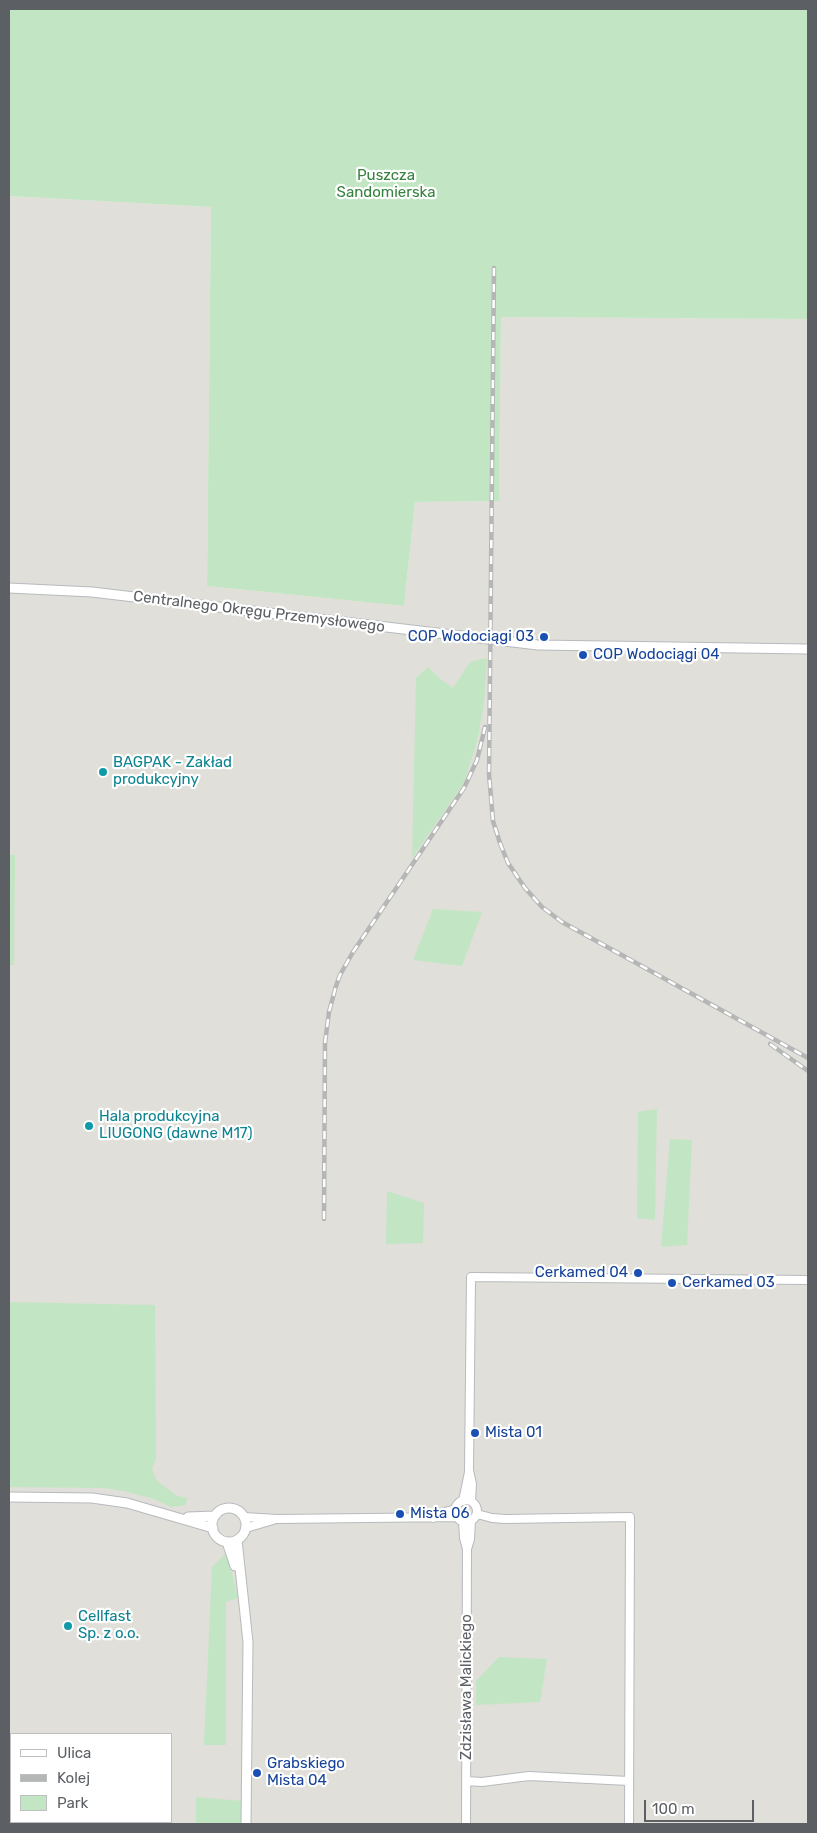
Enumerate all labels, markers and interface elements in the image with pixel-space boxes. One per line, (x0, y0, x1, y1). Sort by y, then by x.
park label: Puszcza Sandomierska (337, 167, 435, 202)
street label: Centralnego Okręgu Przemysłowego (132, 588, 386, 636)
place label: COP Wodociągi 03 (408, 628, 534, 646)
marker: COP Wodociągi 03 (538, 631, 550, 643)
place label: COP Wodociągi 04 (593, 646, 720, 664)
marker: COP Wodociągi 04 (577, 649, 589, 661)
place label: BAGPAK - Zakład produkcyjny (113, 754, 232, 789)
marker: BAGPAK - Zakład produkcyjny (97, 766, 109, 778)
place label: Hala produkcyjna LIUGONG (dawne M17) (99, 1108, 253, 1143)
marker: Hala produkcyjna LIUGONG (dawne M17) (83, 1120, 95, 1132)
place label: Cerkamed 04 (535, 1264, 628, 1282)
marker: Cerkamed 04 (632, 1267, 644, 1279)
place label: Cerkamed 03 (682, 1274, 775, 1292)
marker: Cerkamed 03 (666, 1277, 678, 1289)
place label: Mista 01 (485, 1424, 542, 1442)
marker: Mista 01 (469, 1427, 481, 1439)
place label: Mista 06 (410, 1505, 470, 1523)
marker: Mista 06 (394, 1508, 406, 1520)
place label: Cellfast Sp. z o.o. (78, 1608, 139, 1643)
street label: Zdzisława Malickiego (458, 1614, 476, 1760)
marker: Cellfast Sp. z o.o. (62, 1620, 74, 1632)
legend (10, 1733, 172, 1823)
text: Ulica (57, 1744, 91, 1762)
place label: Grabskiego Mista 04 (267, 1755, 345, 1790)
marker: Grabskiego Mista 04 (251, 1767, 263, 1779)
text: Kolej (57, 1769, 90, 1787)
scale bar (647, 1790, 757, 1822)
text: Park (57, 1794, 88, 1812)
text: 100 m (652, 1800, 694, 1818)

